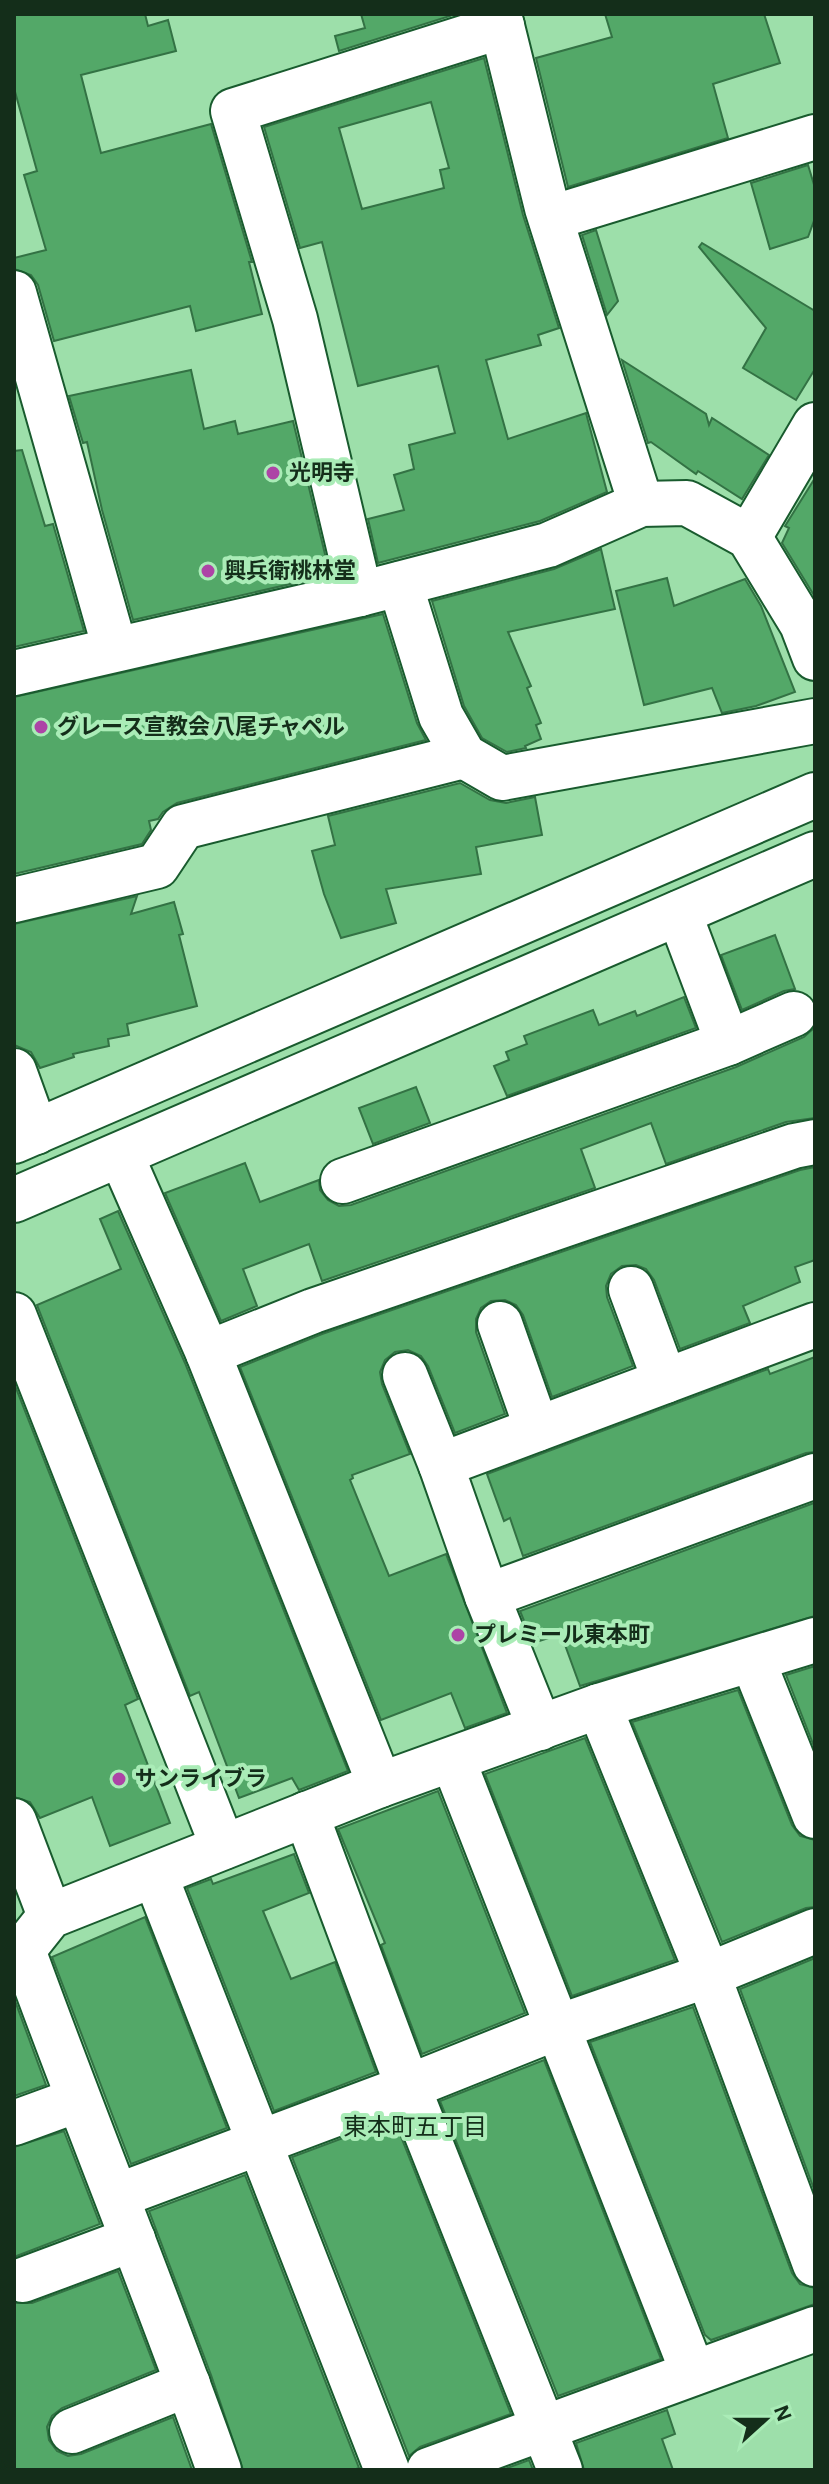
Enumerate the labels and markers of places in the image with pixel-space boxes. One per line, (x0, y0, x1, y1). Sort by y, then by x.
place label: 光明寺 (289, 461, 355, 484)
marker: 光明寺 (264, 464, 282, 482)
place label: 興兵衛桃林堂 (224, 559, 356, 582)
marker: 興兵衛桃林堂 (199, 562, 217, 580)
place label: グレース宣教会 八尾チャペル (57, 714, 345, 738)
marker: グレース宣教会 八尾チャペル (32, 718, 50, 736)
place label: プレミール東本町 (474, 1623, 650, 1646)
marker: プレミール東本町 (449, 1626, 467, 1644)
place label: サンライブラ (135, 1766, 267, 1790)
marker: サンライブラ (110, 1770, 128, 1788)

